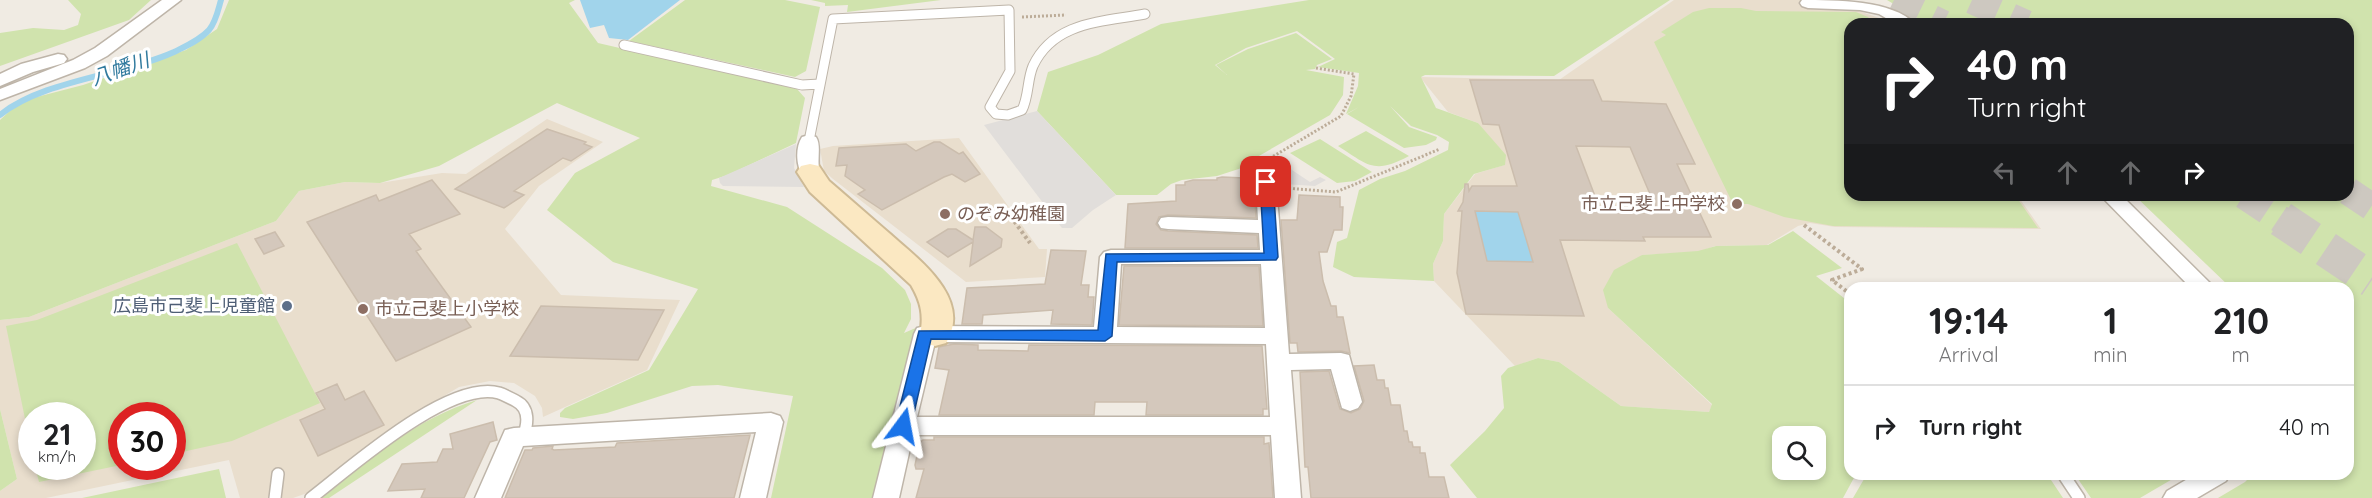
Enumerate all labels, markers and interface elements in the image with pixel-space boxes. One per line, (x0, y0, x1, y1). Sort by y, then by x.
text: 40 m (1967, 38, 2068, 91)
icon: right (1868, 42, 1946, 120)
water label: 八幡川 (87, 46, 154, 90)
text: Turn right (1967, 90, 2086, 124)
pin (1240, 156, 1291, 207)
icon: left (1988, 156, 2021, 189)
icon: ahead (2051, 156, 2084, 189)
icon: ahead (2114, 156, 2147, 189)
icon: right (2177, 156, 2210, 189)
icon: arrive (1249, 165, 1282, 198)
place label: 市立己斐上中学校 (1581, 192, 1725, 215)
marker: 市立己斐上中学校 (1730, 197, 1744, 211)
place label: のぞみ幼稚園 (957, 202, 1065, 225)
marker: のぞみ幼稚園 (938, 207, 952, 221)
place label: 広島市己斐上児童館 (113, 294, 275, 317)
place label: 市立己斐上小学校 (375, 297, 519, 320)
text: 19:14 (1929, 298, 2008, 343)
text: 1 (2103, 298, 2117, 343)
text: 210 (2212, 298, 2269, 343)
marker: 広島市己斐上児童館 (280, 299, 294, 313)
marker: 市立己斐上小学校 (356, 302, 370, 316)
text: Arrival (1939, 342, 1999, 367)
text: min (2093, 342, 2127, 367)
text: m (2232, 342, 2250, 367)
position arrow (871, 394, 935, 458)
speed limit sign: 30 (108, 402, 186, 480)
icon: right (1868, 411, 1901, 444)
text: Turn right (1919, 413, 2023, 441)
text: 40 m (2279, 413, 2330, 441)
text: 21 (43, 415, 71, 453)
map controls (1772, 426, 1826, 480)
button: search (1772, 426, 1826, 480)
text: km/h (38, 447, 76, 466)

